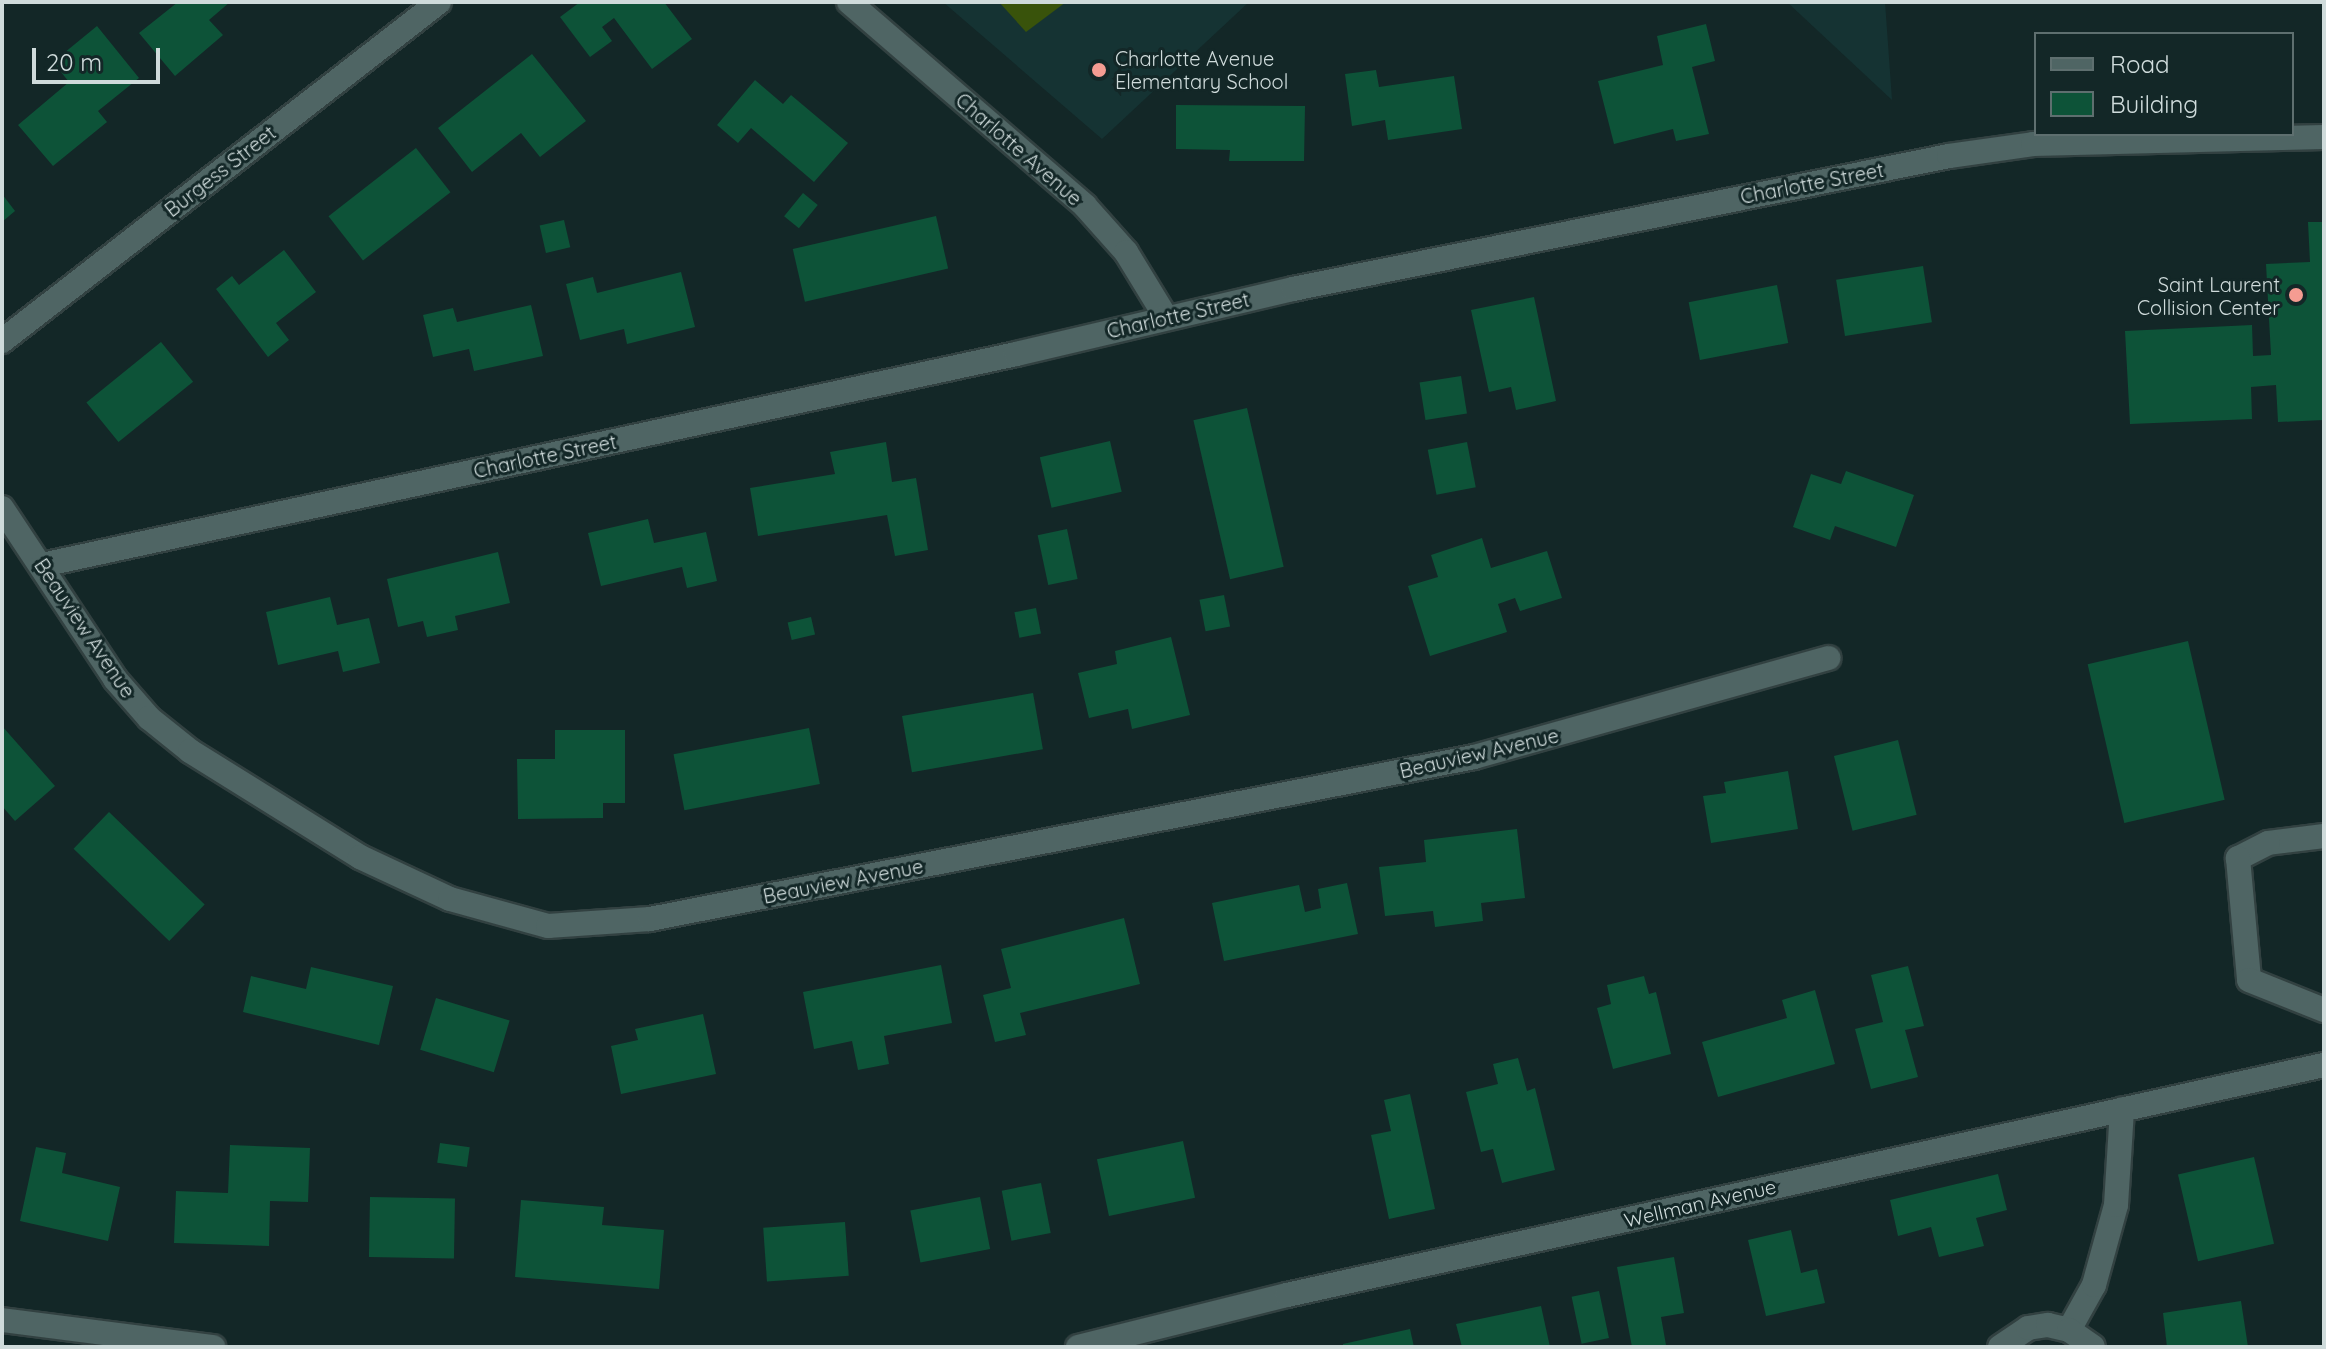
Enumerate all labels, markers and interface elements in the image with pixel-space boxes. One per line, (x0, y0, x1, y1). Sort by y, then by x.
scale bar (36, 32, 164, 82)
legend (2034, 32, 2294, 136)
place label: Charlotte Avenue Elementary School (1115, 46, 1288, 93)
text: 20 m (46, 47, 102, 77)
text: Road (2110, 49, 2170, 79)
marker: Charlotte Avenue Elementary School (1090, 61, 1108, 79)
street label: Charlotte Avenue (951, 88, 1087, 210)
text: Building (2110, 89, 2198, 119)
street label: Burgess Street (160, 120, 280, 222)
street label: Charlotte Street (1738, 157, 1886, 209)
place label: Saint Laurent Collision Center (2137, 272, 2280, 319)
marker: Saint Laurent Collision Center (2287, 286, 2305, 304)
street label: Charlotte Street (1104, 287, 1252, 343)
street label: Charlotte Street (471, 429, 619, 483)
street label: Beauview Avenue (30, 554, 140, 702)
street label: Beauview Avenue (1397, 723, 1561, 783)
street label: Beauview Avenue (761, 854, 925, 908)
street label: Wellman Avenue (1622, 1174, 1778, 1232)

